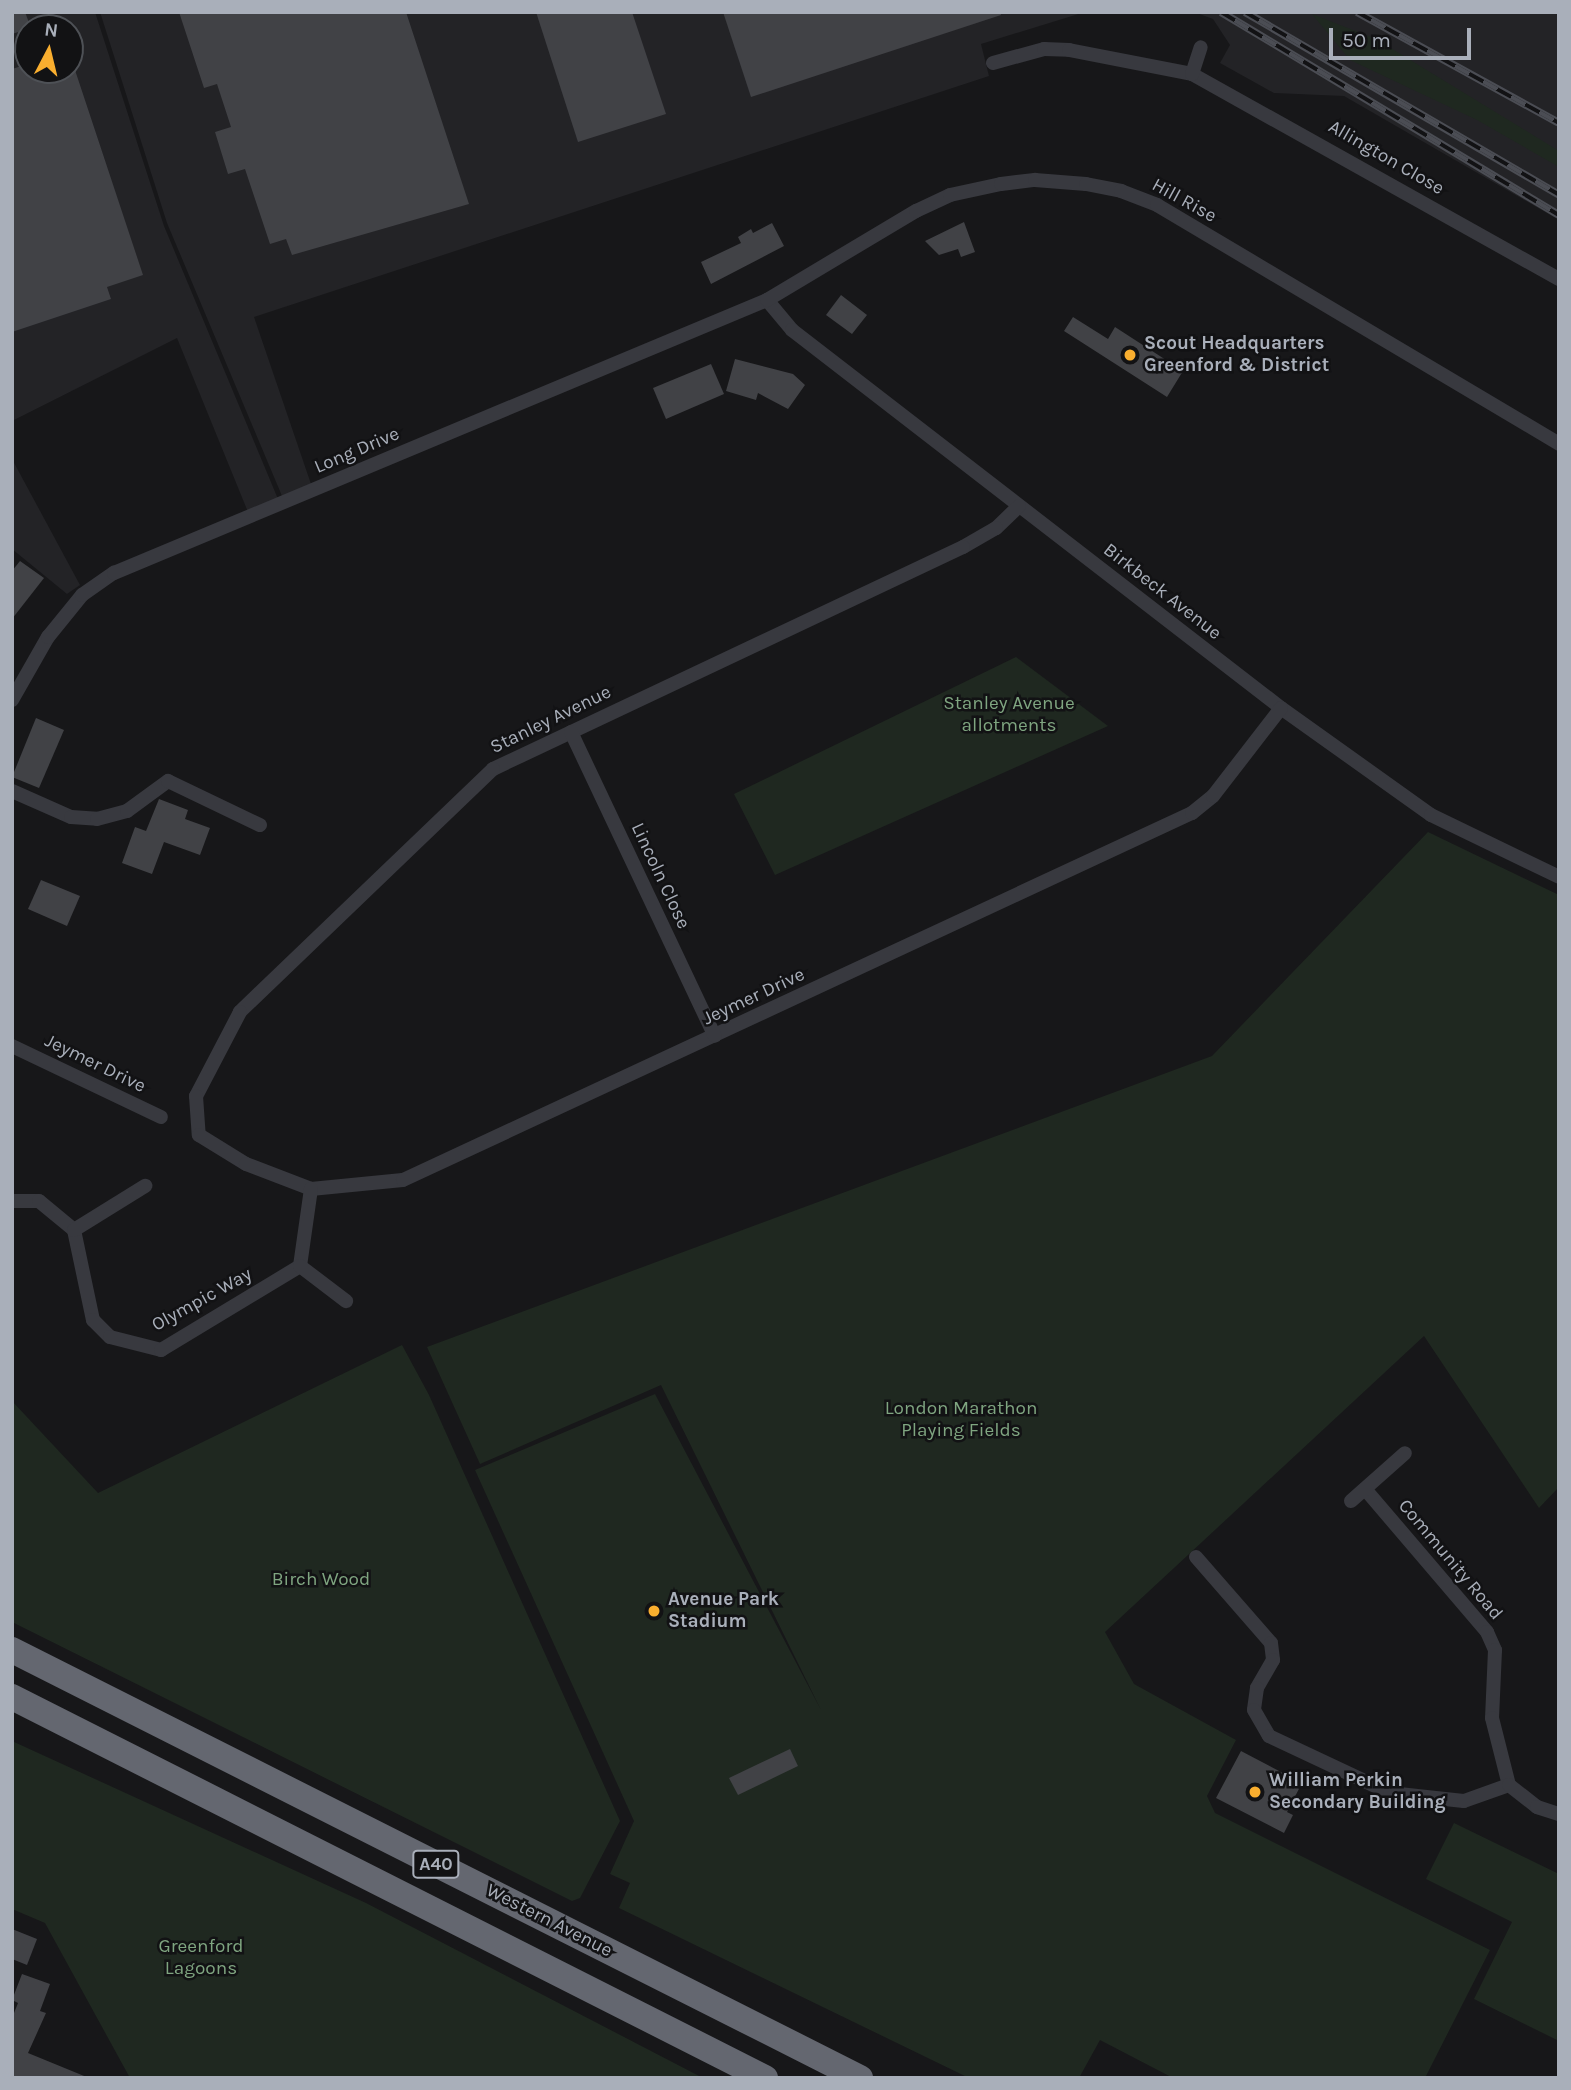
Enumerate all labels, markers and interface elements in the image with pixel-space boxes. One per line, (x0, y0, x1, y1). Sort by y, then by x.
north arrow (14, 14, 84, 84)
scale bar (1333, 14, 1475, 58)
text: N (43, 18, 59, 42)
text: 50 m (1342, 28, 1391, 52)
street label: Allington Close (1324, 116, 1448, 200)
street label: Hill Rise (1148, 174, 1220, 228)
place label: Scout Headquarters Greenford & District (1144, 333, 1329, 377)
marker: Scout Headquarters Greenford & District (1122, 347, 1138, 363)
street label: Long Drive (311, 423, 403, 479)
street label: Birkbeck Avenue (1098, 539, 1226, 645)
street label: Stanley Avenue (487, 681, 615, 759)
park label: Stanley Avenue allotments (943, 693, 1075, 737)
street label: Lincoln Close (625, 819, 695, 933)
street label: Jeymer Drive (700, 964, 808, 1030)
street label: Jeymer Drive (41, 1030, 149, 1098)
street label: Olympic Way (148, 1263, 256, 1337)
park label: London Marathon Playing Fields (885, 1398, 1037, 1442)
street label: Community Road (1393, 1495, 1507, 1625)
park label: Birch Wood (272, 1569, 370, 1591)
place label: Avenue Park Stadium (668, 1589, 779, 1633)
marker: Avenue Park Stadium (646, 1603, 662, 1619)
place label: William Perkin Secondary Building (1269, 1770, 1445, 1814)
marker: William Perkin Secondary Building (1247, 1784, 1263, 1800)
road number: A40 (412, 1850, 460, 1878)
street label: Western Avenue (482, 1879, 616, 1963)
park label: Greenford Lagoons (158, 1936, 244, 1980)

